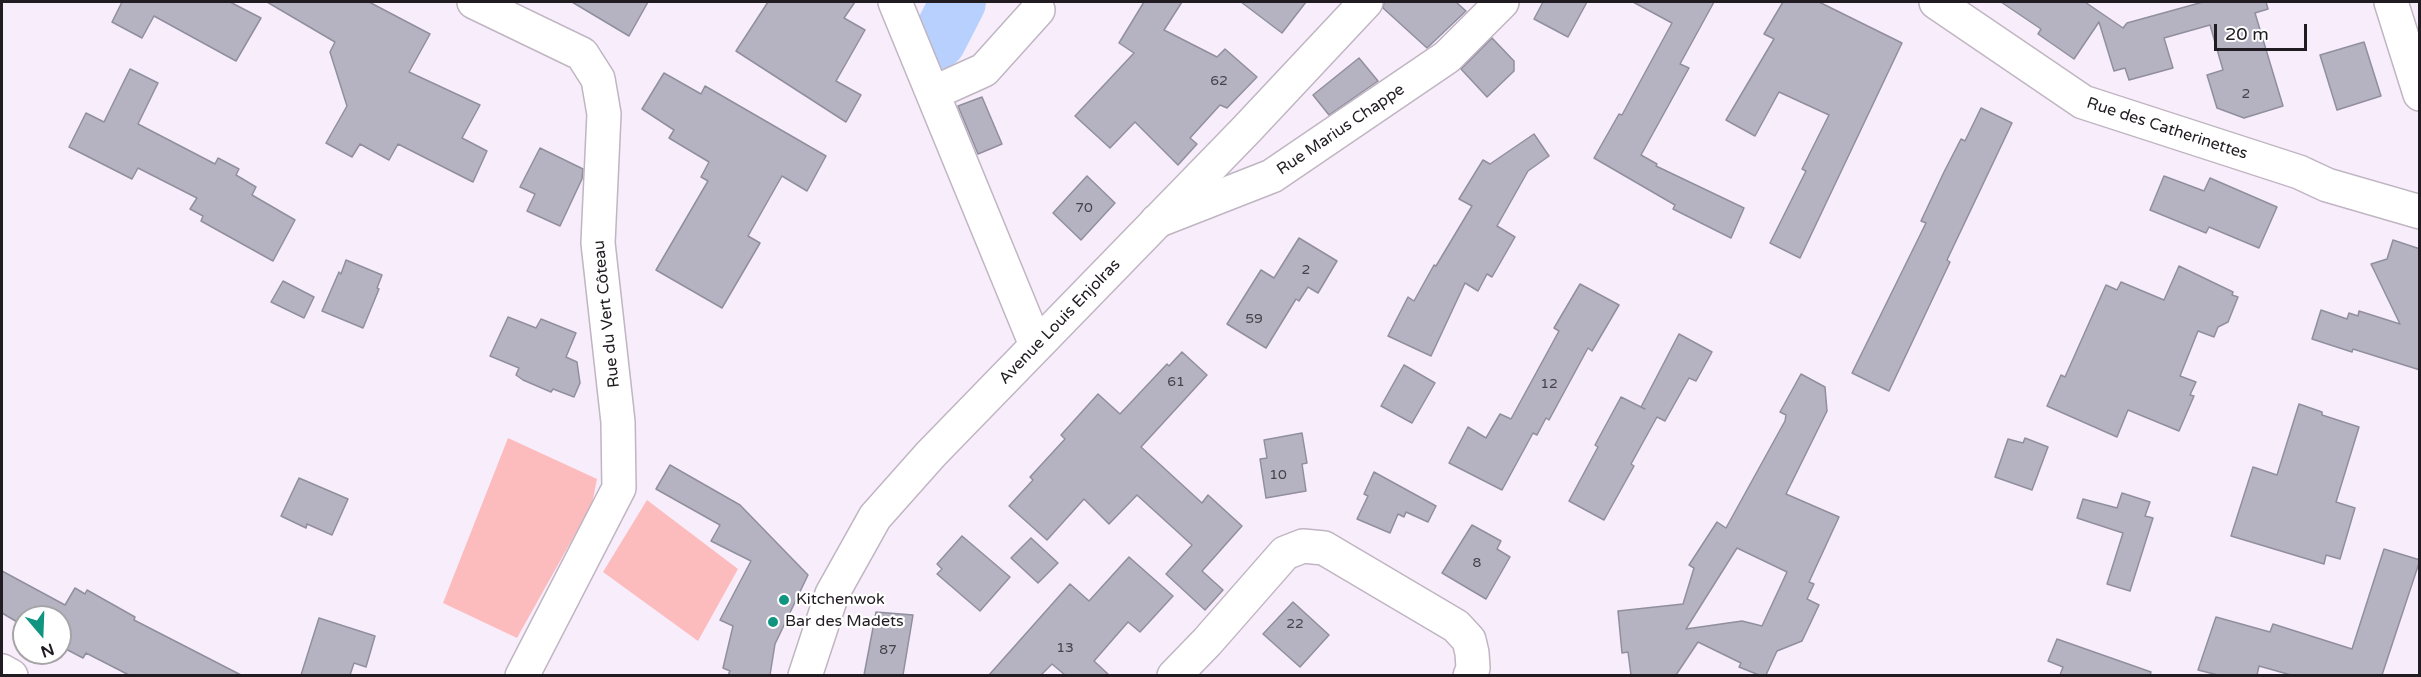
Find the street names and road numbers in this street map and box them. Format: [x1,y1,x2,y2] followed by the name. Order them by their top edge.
[1274,80,1408,180] street label: Rue Marius Chappe
[2084,94,2250,164] street label: Rue des Catherinettes
[590,239,624,389] street label: Rue du Vert Côteau
[995,255,1125,389] street label: Avenue Louis Enjolras

